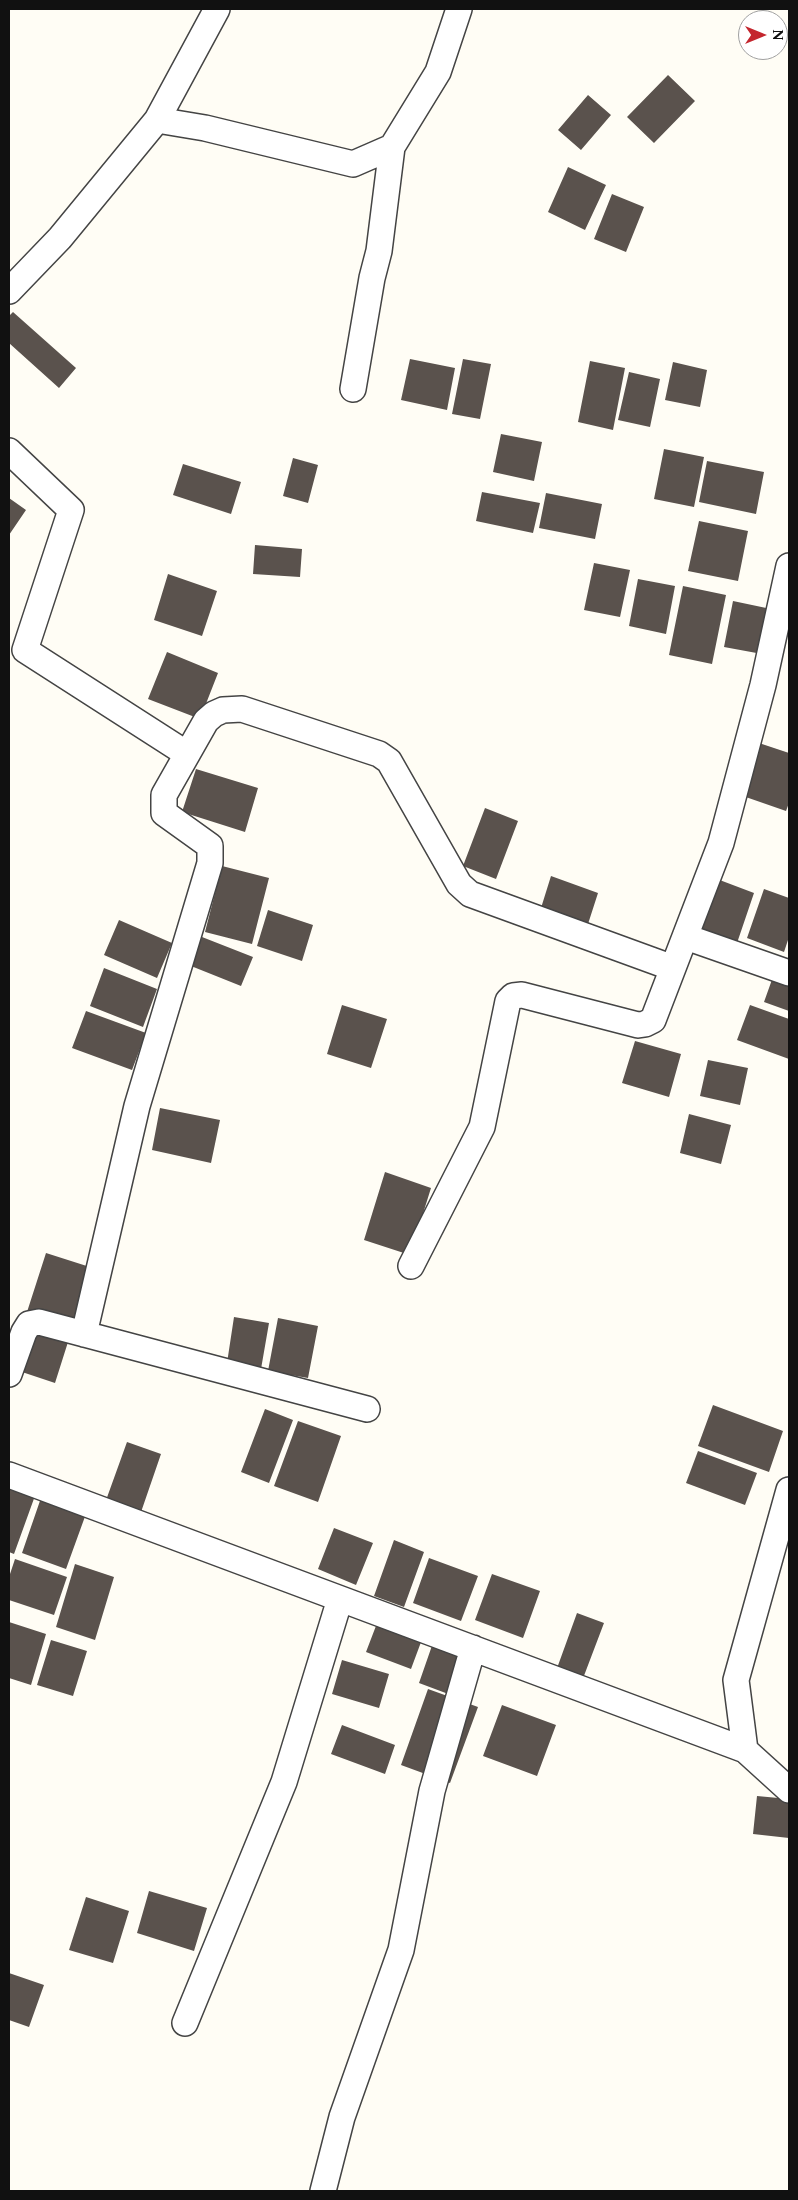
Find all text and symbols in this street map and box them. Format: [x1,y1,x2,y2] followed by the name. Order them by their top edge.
[738,10,788,60] north arrow
[767,29,788,41] text: N

